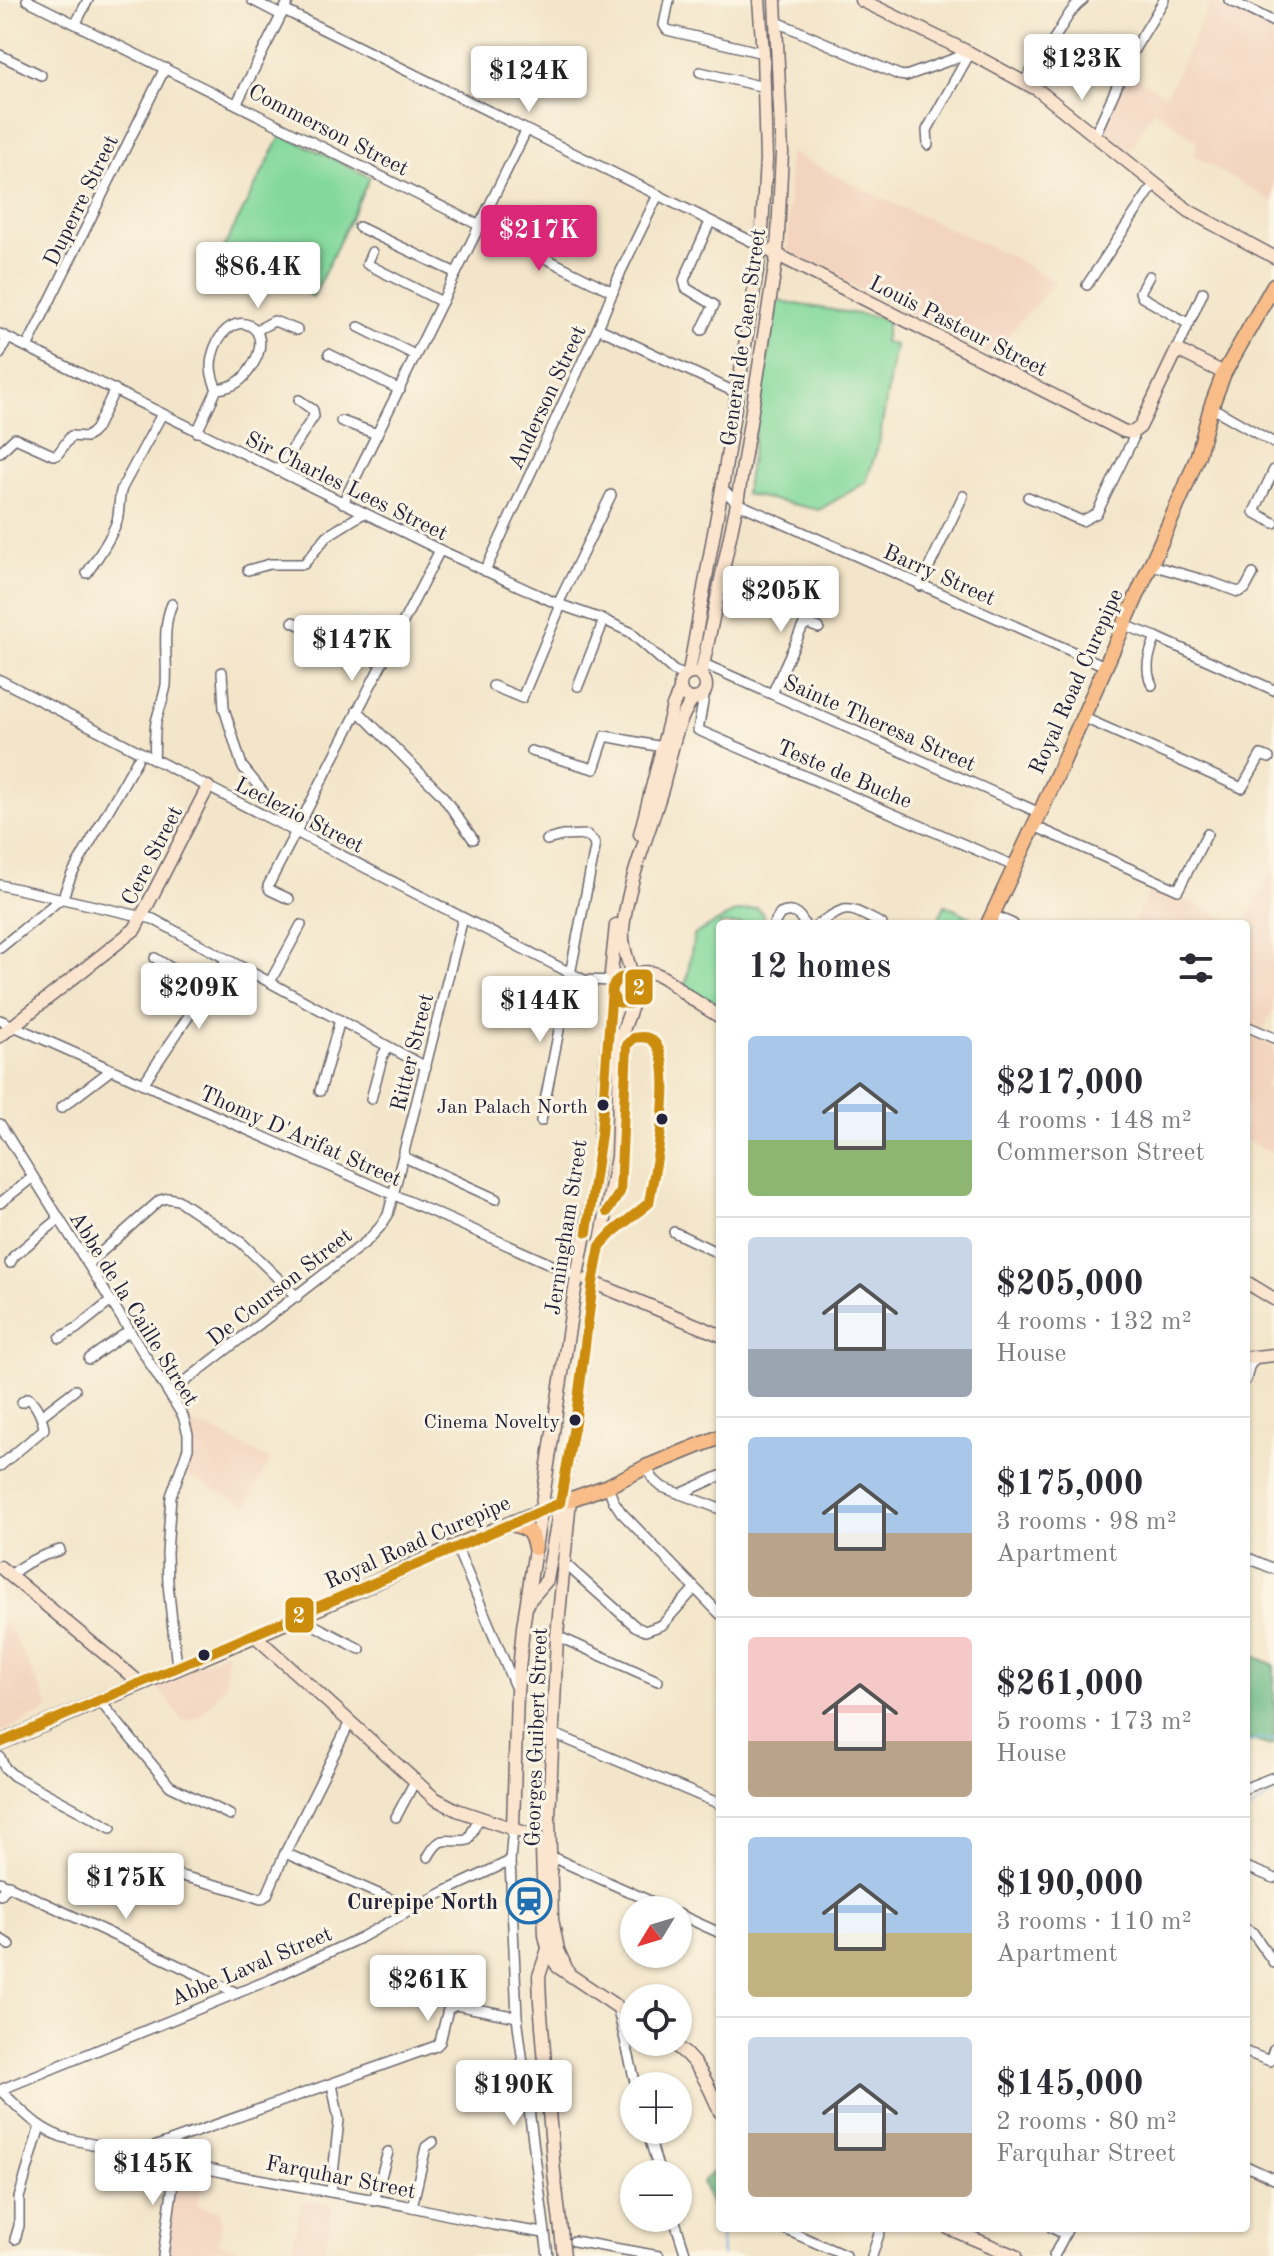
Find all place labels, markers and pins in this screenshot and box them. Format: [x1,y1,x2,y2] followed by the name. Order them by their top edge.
[1026,34,1138,102] pin: $123K
[473,46,585,114] pin: $124K
[483,205,595,273] pin: $217K
[193,242,323,310] pin: $86.4K
[725,566,837,634] pin: $205K
[296,615,408,683] pin: $147K
[143,963,255,1031] pin: $209K
[484,976,596,1044] pin: $144K
[595,1097,611,1113] marker: Jan Palach North
[436,1098,588,1118] place label: Jan Palach North
[654,1111,670,1127] unlabelled marker
[567,1412,583,1428] marker: Cinema Novelty
[424,1413,560,1433] place label: Cinema Novelty
[196,1647,212,1663] unlabelled marker
[70,1853,182,1921] pin: $175K
[505,1877,553,1925] station icon: Curepipe North
[347,1892,498,1914] place label: Curepipe North
[372,1955,484,2023] pin: $261K
[458,2060,570,2128] pin: $190K
[97,2139,209,2207] pin: $145K

